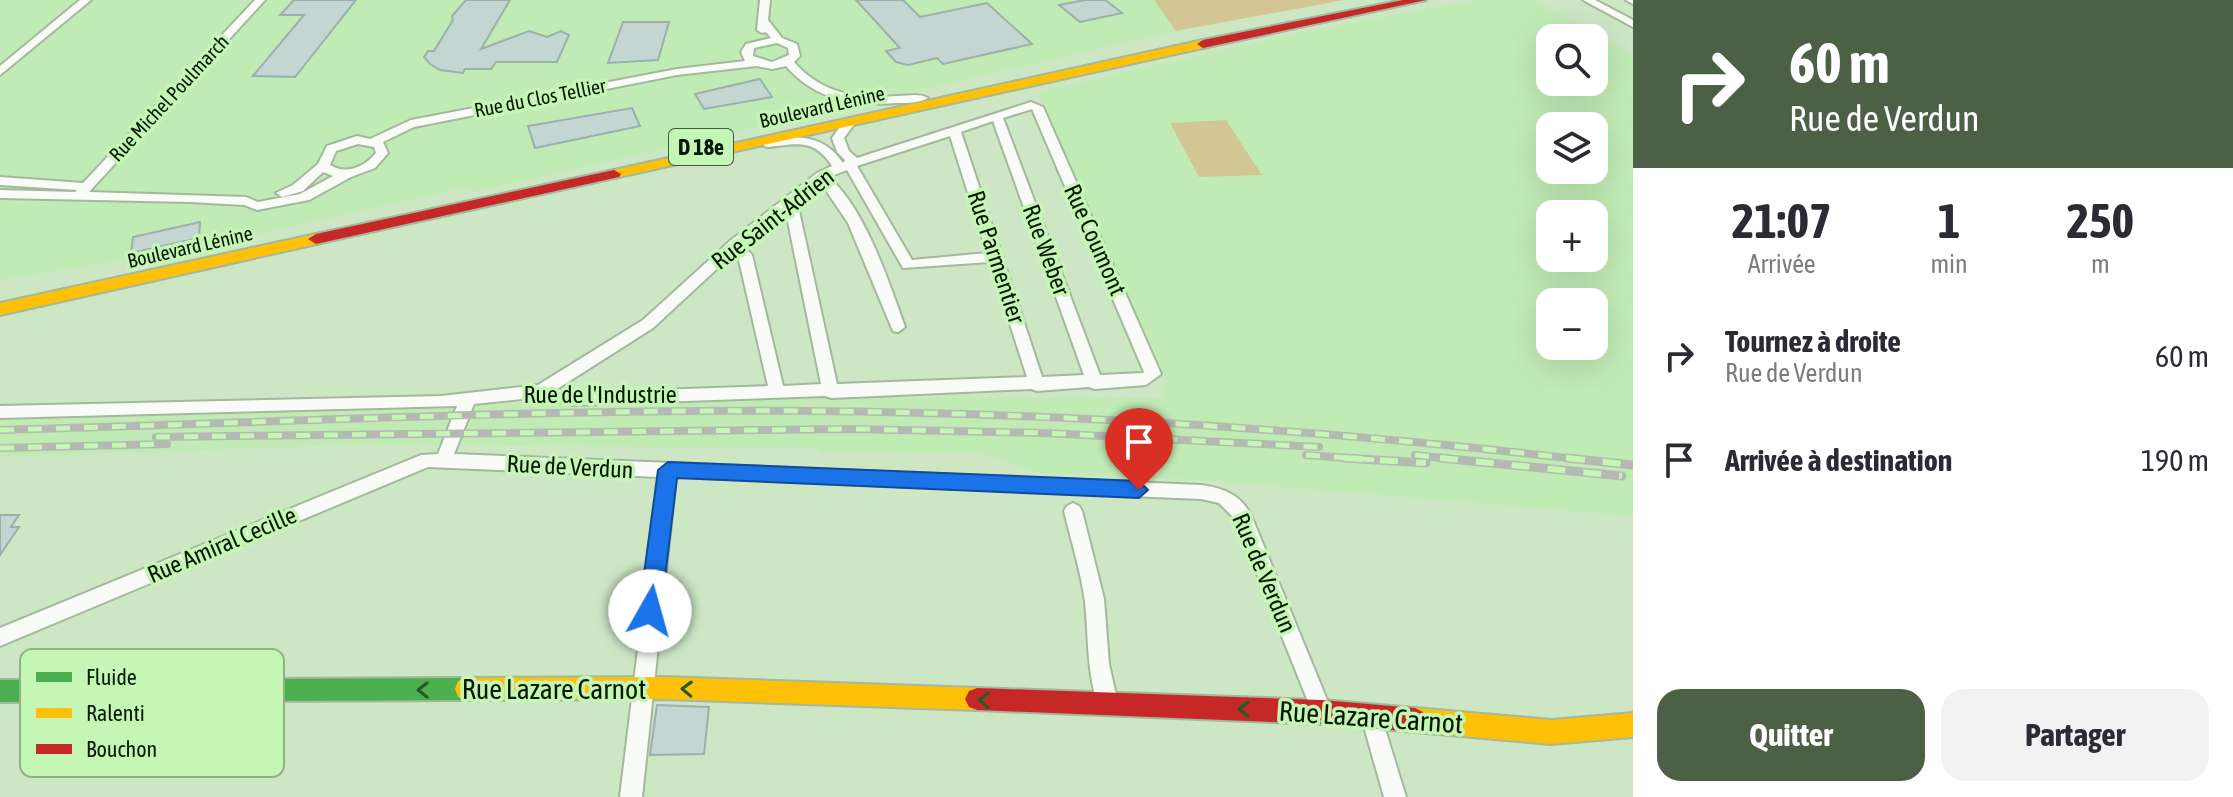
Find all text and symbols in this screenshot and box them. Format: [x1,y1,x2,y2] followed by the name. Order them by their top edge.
[1536,24,1608,360] map controls
[1536,24,1608,96] button: search
[104,30,233,166] street label: Rue Michel Poulmarch
[1789,31,1890,95] text: 60 m
[1657,32,1761,136] icon: right
[472,73,609,122] street label: Rue du Clos Tellier
[757,81,887,132] street label: Boulevard Lénine
[1789,97,1979,139] text: Rue de Verdun
[1536,112,1608,184] button: layers
[669,129,733,165] road number: D 18e
[706,163,839,275] street label: Rue Saint-Adrien
[1059,180,1132,300] street label: Rue Coumont
[962,187,1031,327] street label: Rue Parmentier
[1732,193,1832,248] text: 21:07
[1938,193,1960,248] text: 1
[2067,193,2134,248] text: 250
[1536,200,1608,272] button: +
[1018,201,1076,300] street label: Rue Weber
[125,221,255,272] street label: Boulevard Lénine
[1748,249,1816,279] text: Arrivée
[1930,249,1968,279] text: min
[2091,249,2110,279] text: m
[1536,288,1608,360] button: −
[1725,324,1901,358] text: Tournez à droite
[1657,334,1701,378] icon: right
[2155,339,2209,373] text: 60 m
[1725,358,1863,388] text: Rue de Verdun
[523,381,677,408] street label: Rue de l'Industrie
[1105,408,1173,490] pin
[1117,420,1161,464] icon: arrive
[1657,438,1701,482] icon: arrive
[1725,443,1952,477] text: Arrivée à destination
[2141,443,2209,477] text: 190 m
[506,450,634,483] street label: Rue de Verdun
[143,501,300,588] street label: Rue Amiral Cecille
[1227,509,1302,637] street label: Rue de Verdun
[608,569,692,653] position arrow
[20,649,284,777] legend
[86,664,137,690] text: Fluide
[462,673,646,705] street label: Rue Lazare Carnot
[680,680,693,697] one-way arrow
[416,681,429,699] one-way arrow
[1657,689,1925,781] button: Quitter
[1941,689,2209,781] button: Partager
[977,691,990,708] one-way arrow
[1278,695,1464,739] street label: Rue Lazare Carnot
[86,700,145,726] text: Ralenti
[1237,700,1250,717] one-way arrow
[86,736,157,762] text: Bouchon

